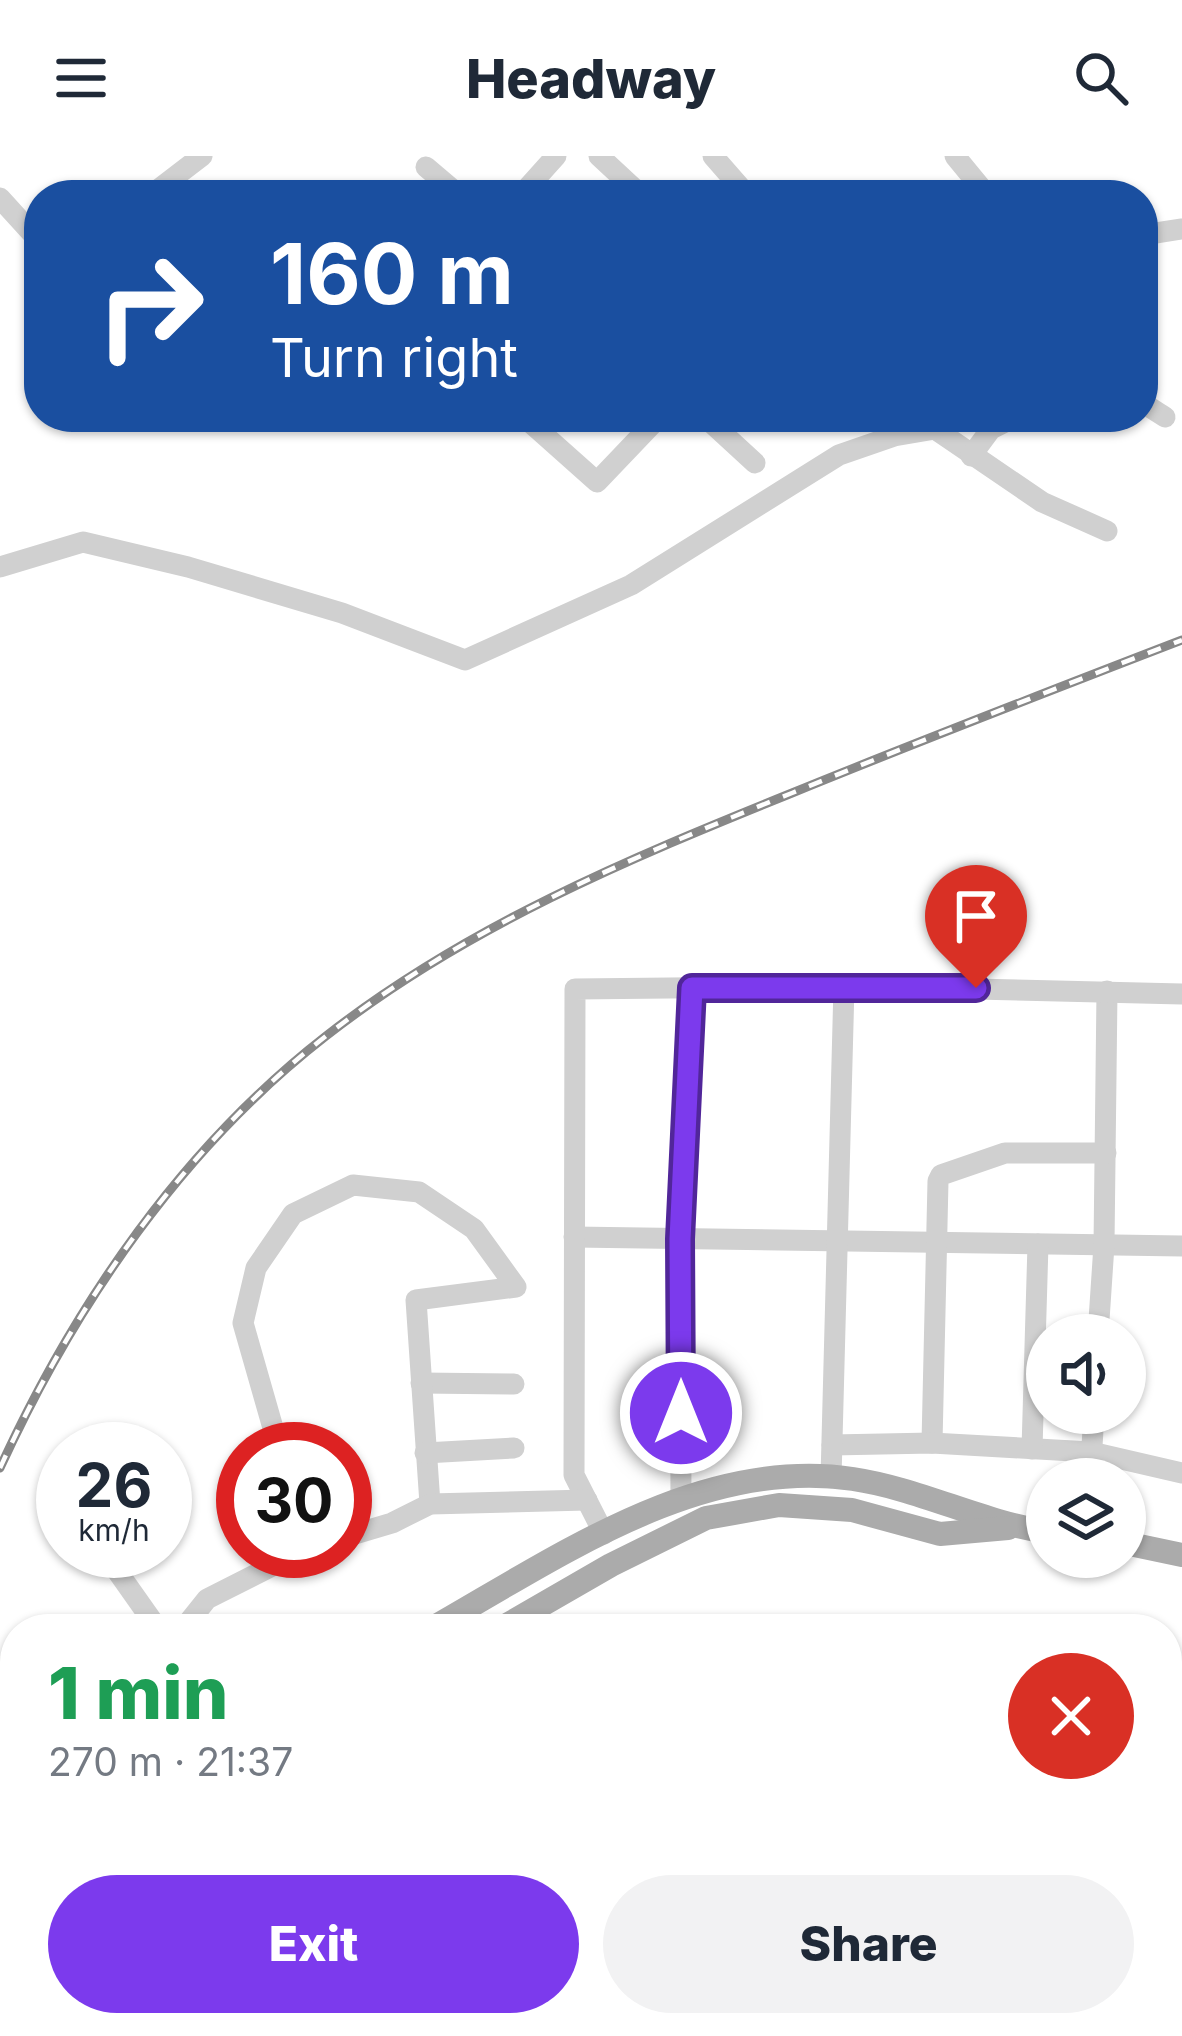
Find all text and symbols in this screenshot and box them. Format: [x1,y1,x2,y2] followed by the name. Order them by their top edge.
[48,45,114,111] icon: menu
[1068,45,1134,111] icon: search
[466,46,716,111] text: Headway
[270,223,514,324] text: 160 m
[72,228,228,384] icon: right
[270,325,518,390] text: Turn right
[925,865,1027,988] pin
[943,883,1009,949] icon: arrive
[1026,1314,1146,1578] map controls
[1026,1314,1146,1434] button: sound
[618,1350,744,1476] position arrow
[216,1422,372,1578] speed limit sign: 30
[76,1449,152,1521] text: 26
[1026,1458,1146,1578] button: layers
[78,1512,150,1548] text: km/h
[48,1649,228,1736] text: 1 min
[1008,1653,1134,1779] button: close
[48,1738,293,1785] text: 270 m · 21:37
[48,1875,579,2013] button: Exit
[603,1875,1134,2013] button: Share

